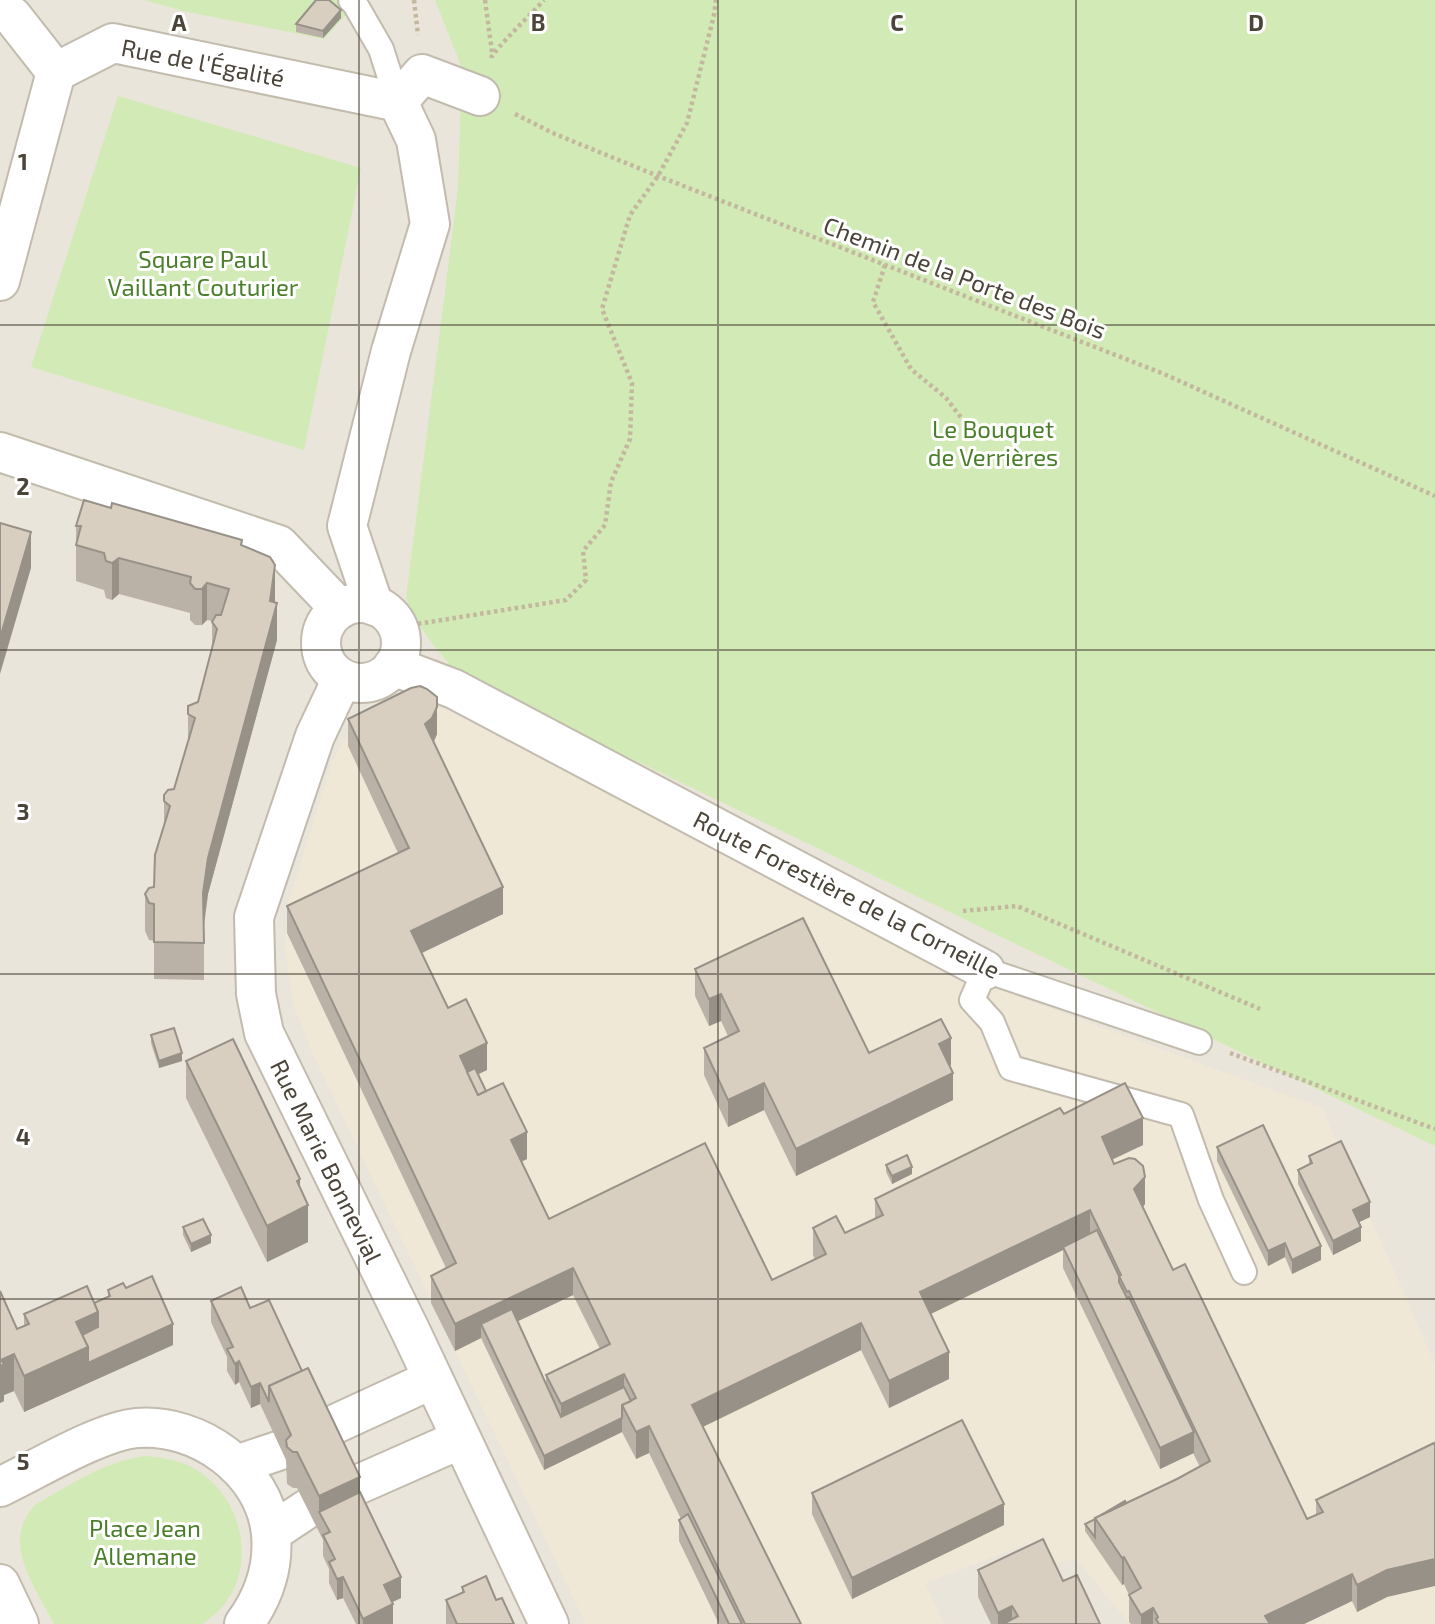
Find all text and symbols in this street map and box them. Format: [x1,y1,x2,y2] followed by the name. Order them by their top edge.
[171,8,187,36] text: A
[531,8,545,36] text: B
[890,8,904,36] text: C
[1248,8,1264,36] text: D
[119,32,287,92] street label: Rue de l'Égalité
[18,147,28,175] text: 1
[820,210,1110,344] street label: Chemin de la Porte des Bois
[108,244,299,301] park label: Square Paul Vaillant Couturier
[928,414,1058,471] park label: Le Bouquet de Verrières
[16,472,30,500] text: 2
[16,797,30,825] text: 3
[689,804,1005,984] street label: Route Forestière de la Corneille
[265,1054,389,1268] street label: Rue Marie Bonnevial
[16,1122,30,1150] text: 4
[17,1447,29,1475] text: 5
[89,1513,201,1570] park label: Place Jean Allemane

